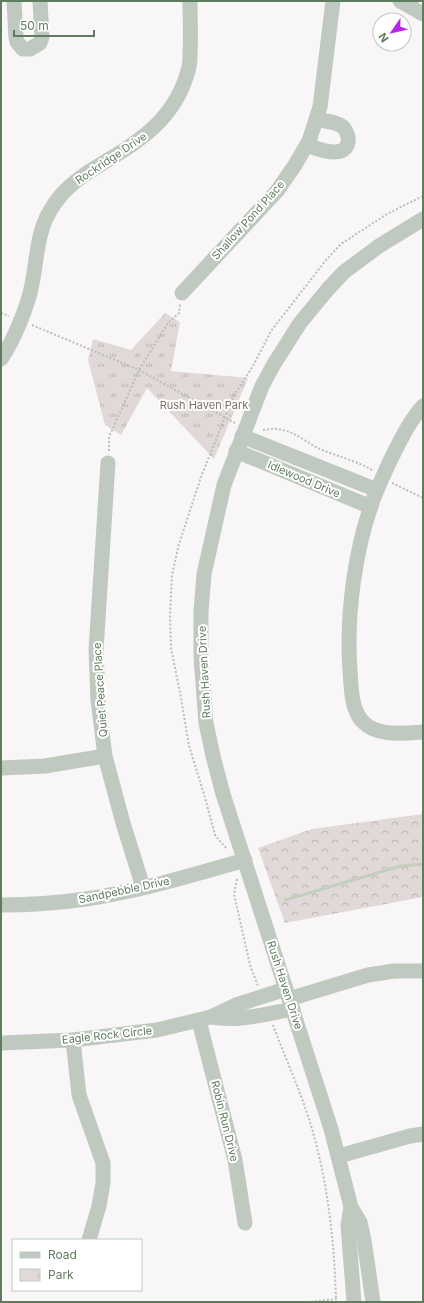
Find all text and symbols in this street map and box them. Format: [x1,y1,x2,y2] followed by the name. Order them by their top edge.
[14,12,94,38] scale bar
[372,12,412,52] north arrow
[20,18,49,33] text: 50 m
[376,30,392,45] text: N
[73,129,149,187] street label: Rockridge Drive
[209,177,287,263] street label: Shallow Pond Place
[160,398,248,412] park label: Rush Haven Park
[266,457,342,501] street label: Idlewood Drive
[195,625,213,719] street label: Rush Haven Drive
[90,642,110,738] street label: Quiet Peace Place
[77,874,171,906] street label: Sandpebble Drive
[264,939,306,1031] street label: Rush Haven Drive
[61,1023,153,1047] street label: Eagle Rock Circle
[208,1079,242,1163] street label: Robin Run Drive
[12,1239,142,1291] legend
[48,1247,77,1262] text: Road
[48,1267,74,1282] text: Park

